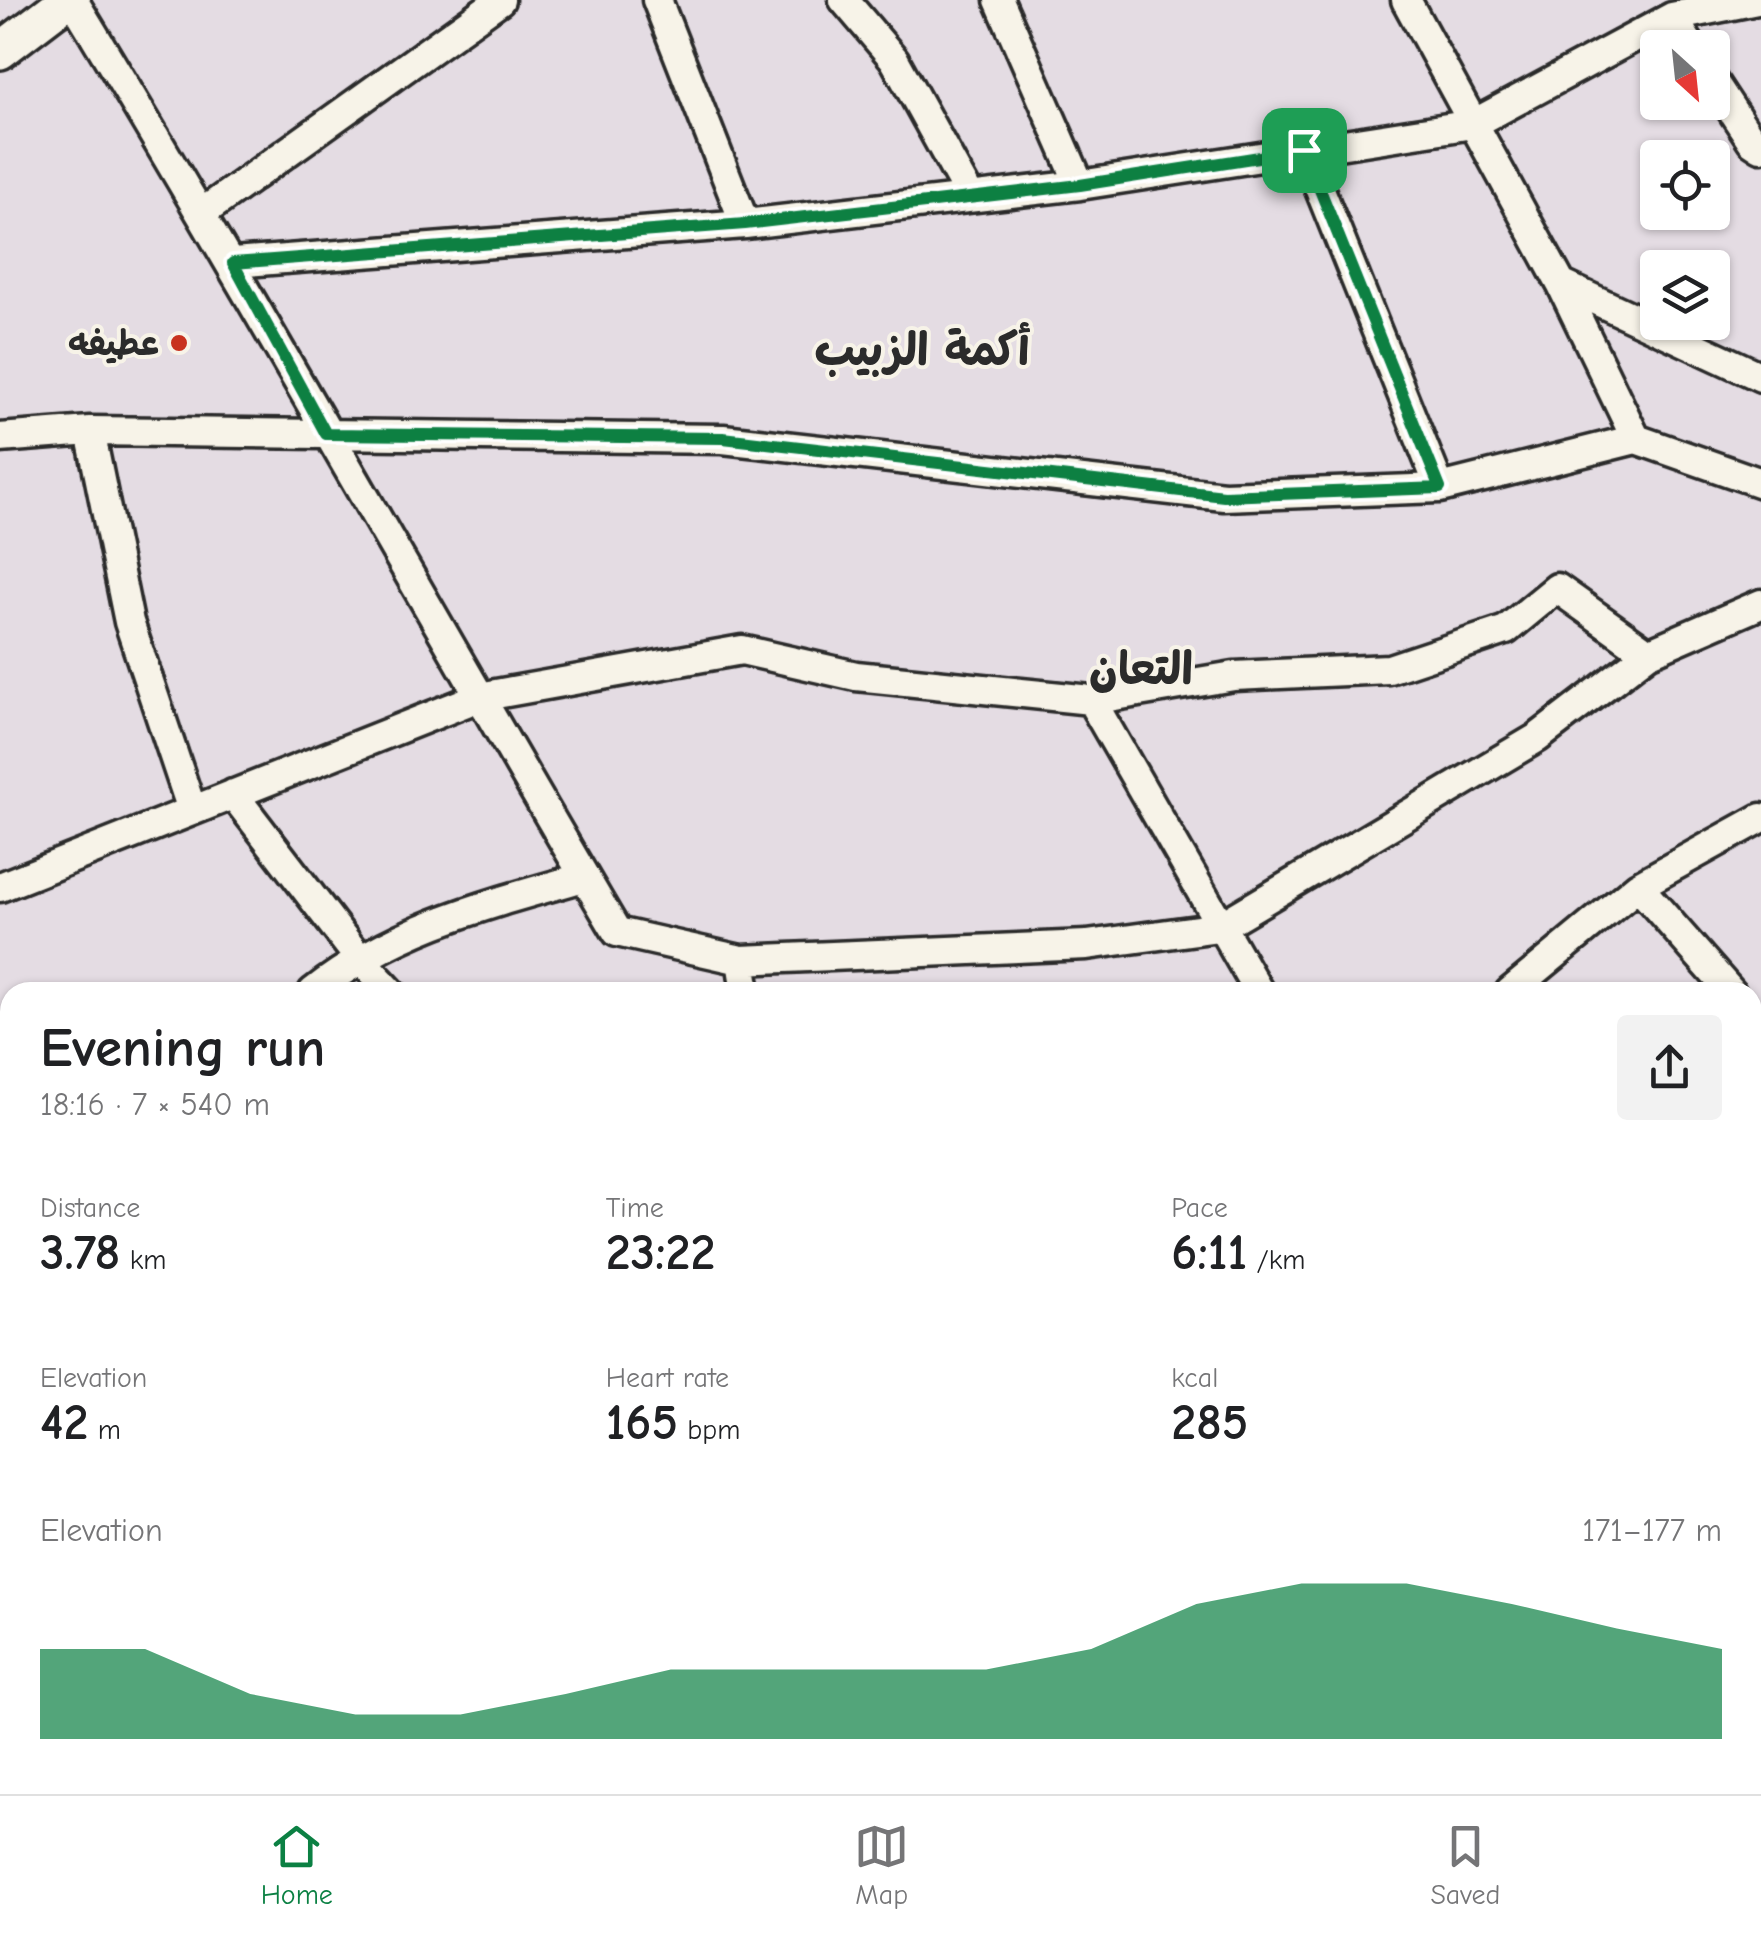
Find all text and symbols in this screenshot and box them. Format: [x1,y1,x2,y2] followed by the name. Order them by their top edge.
[1640,30,1730,120] north arrow
[1640,30,1730,340] map controls
[1262,108,1347,193] pin
[1277,123,1332,178] icon: arrive
[1640,140,1730,230] button: locate
[1640,250,1730,340] button: layers
[815,322,1031,377] district label: أكمة الزبيب
[68,323,159,364] place label: عطيفه
[168,332,190,354] marker: عطيفه
[1089,643,1193,695] district label: التعان
[1617,1015,1722,1120] button: share
[40,1016,325,1080] text: Evening run
[40,1086,270,1123] text: 18:16 · 7 × 540 m
[40,1192,140,1224] text: Distance
[606,1192,664,1224] text: Time
[1171,1192,1228,1224] text: Pace
[40,1224,120,1282] text: 3.78
[606,1224,715,1282] text: 23:22
[1171,1224,1247,1282] text: 6:11
[120,1244,166,1276] text: km
[1247,1244,1305,1276] text: /km
[40,1362,147,1394] text: Elevation
[606,1362,729,1394] text: Heart rate
[1171,1362,1218,1394] text: kcal
[40,1394,88,1452] text: 42
[606,1394,678,1452] text: 165
[1171,1394,1248,1452] text: 285
[88,1414,121,1446] text: m
[678,1414,740,1446] text: bpm
[40,1512,163,1549] text: Elevation
[1582,1512,1722,1549] text: 171–177 m
[261,1819,333,1911] tab: Home
[854,1819,909,1911] tab: Map
[1430,1819,1500,1911] tab: Saved

